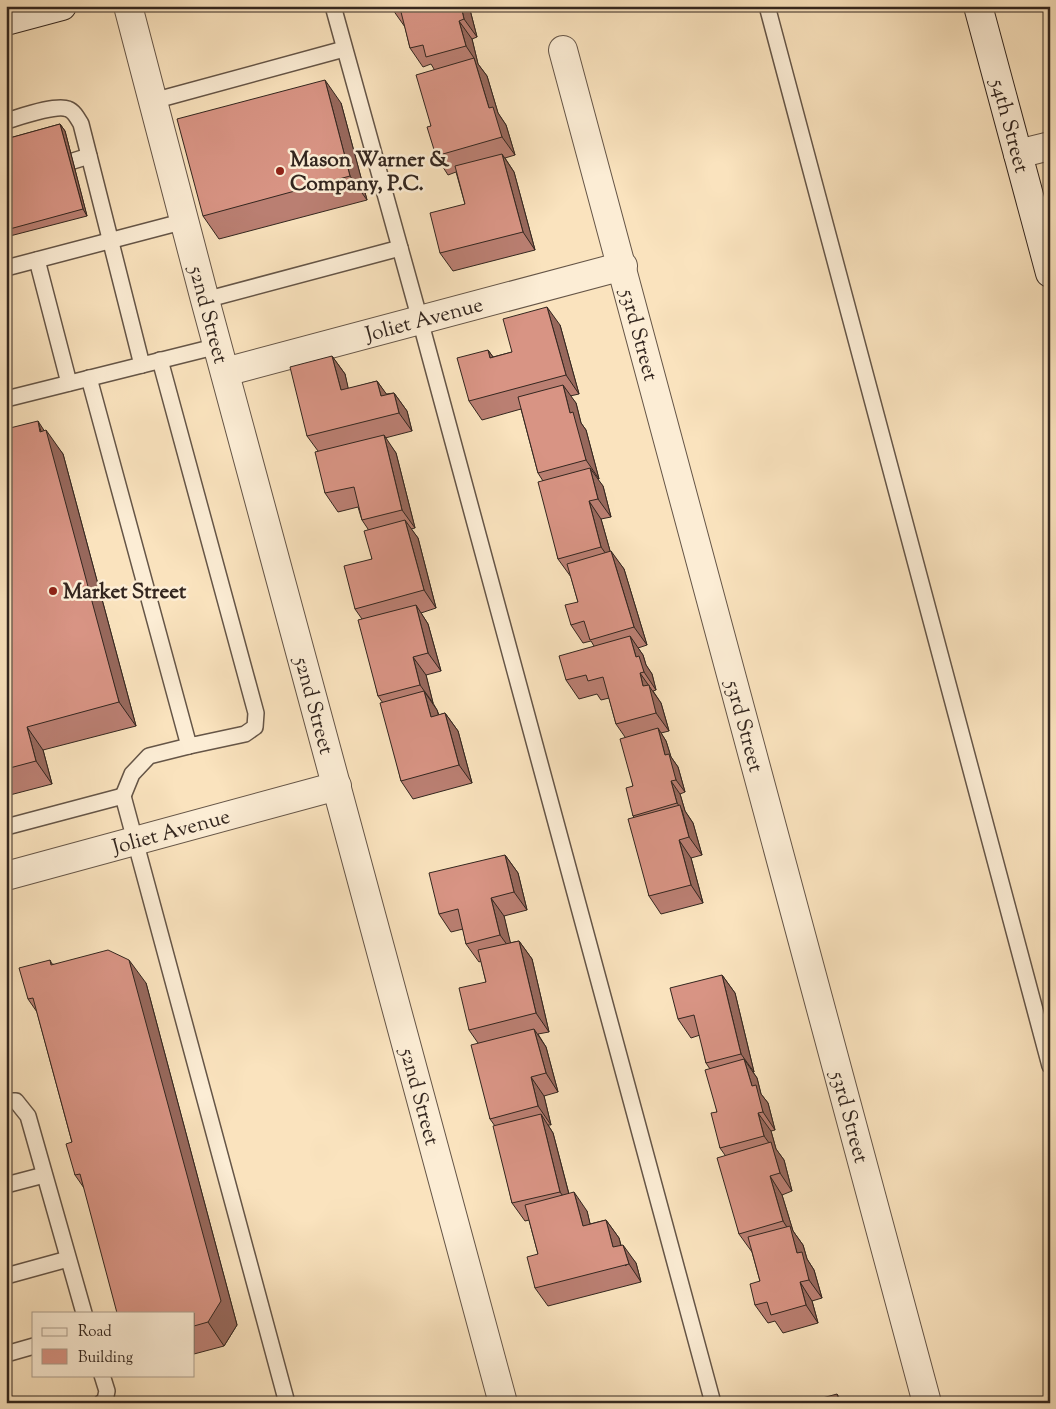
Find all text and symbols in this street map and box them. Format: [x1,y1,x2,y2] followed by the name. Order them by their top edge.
[981,75,1035,176] street label: 54th Street
[290,146,450,200] place label: Mason Warner & Company, P.C.
[274,165,286,177] marker: Mason Warner & Company, P.C.
[179,262,235,367] street label: 52nd Street
[611,285,664,385] street label: 53rd Street
[361,291,487,351] street label: Joliet Avenue
[63,578,187,608] place label: Market Street
[47,585,59,597] marker: Market Street
[285,653,340,758] street label: 52nd Street
[716,676,770,776] street label: 53rd Street
[108,803,234,864] street label: Joliet Avenue
[391,1044,446,1149] street label: 52nd Street
[821,1067,875,1167] street label: 53rd Street
[32,1312,195,1376] legend
[78,1322,112,1343] text: Road
[78,1348,133,1369] text: Building

